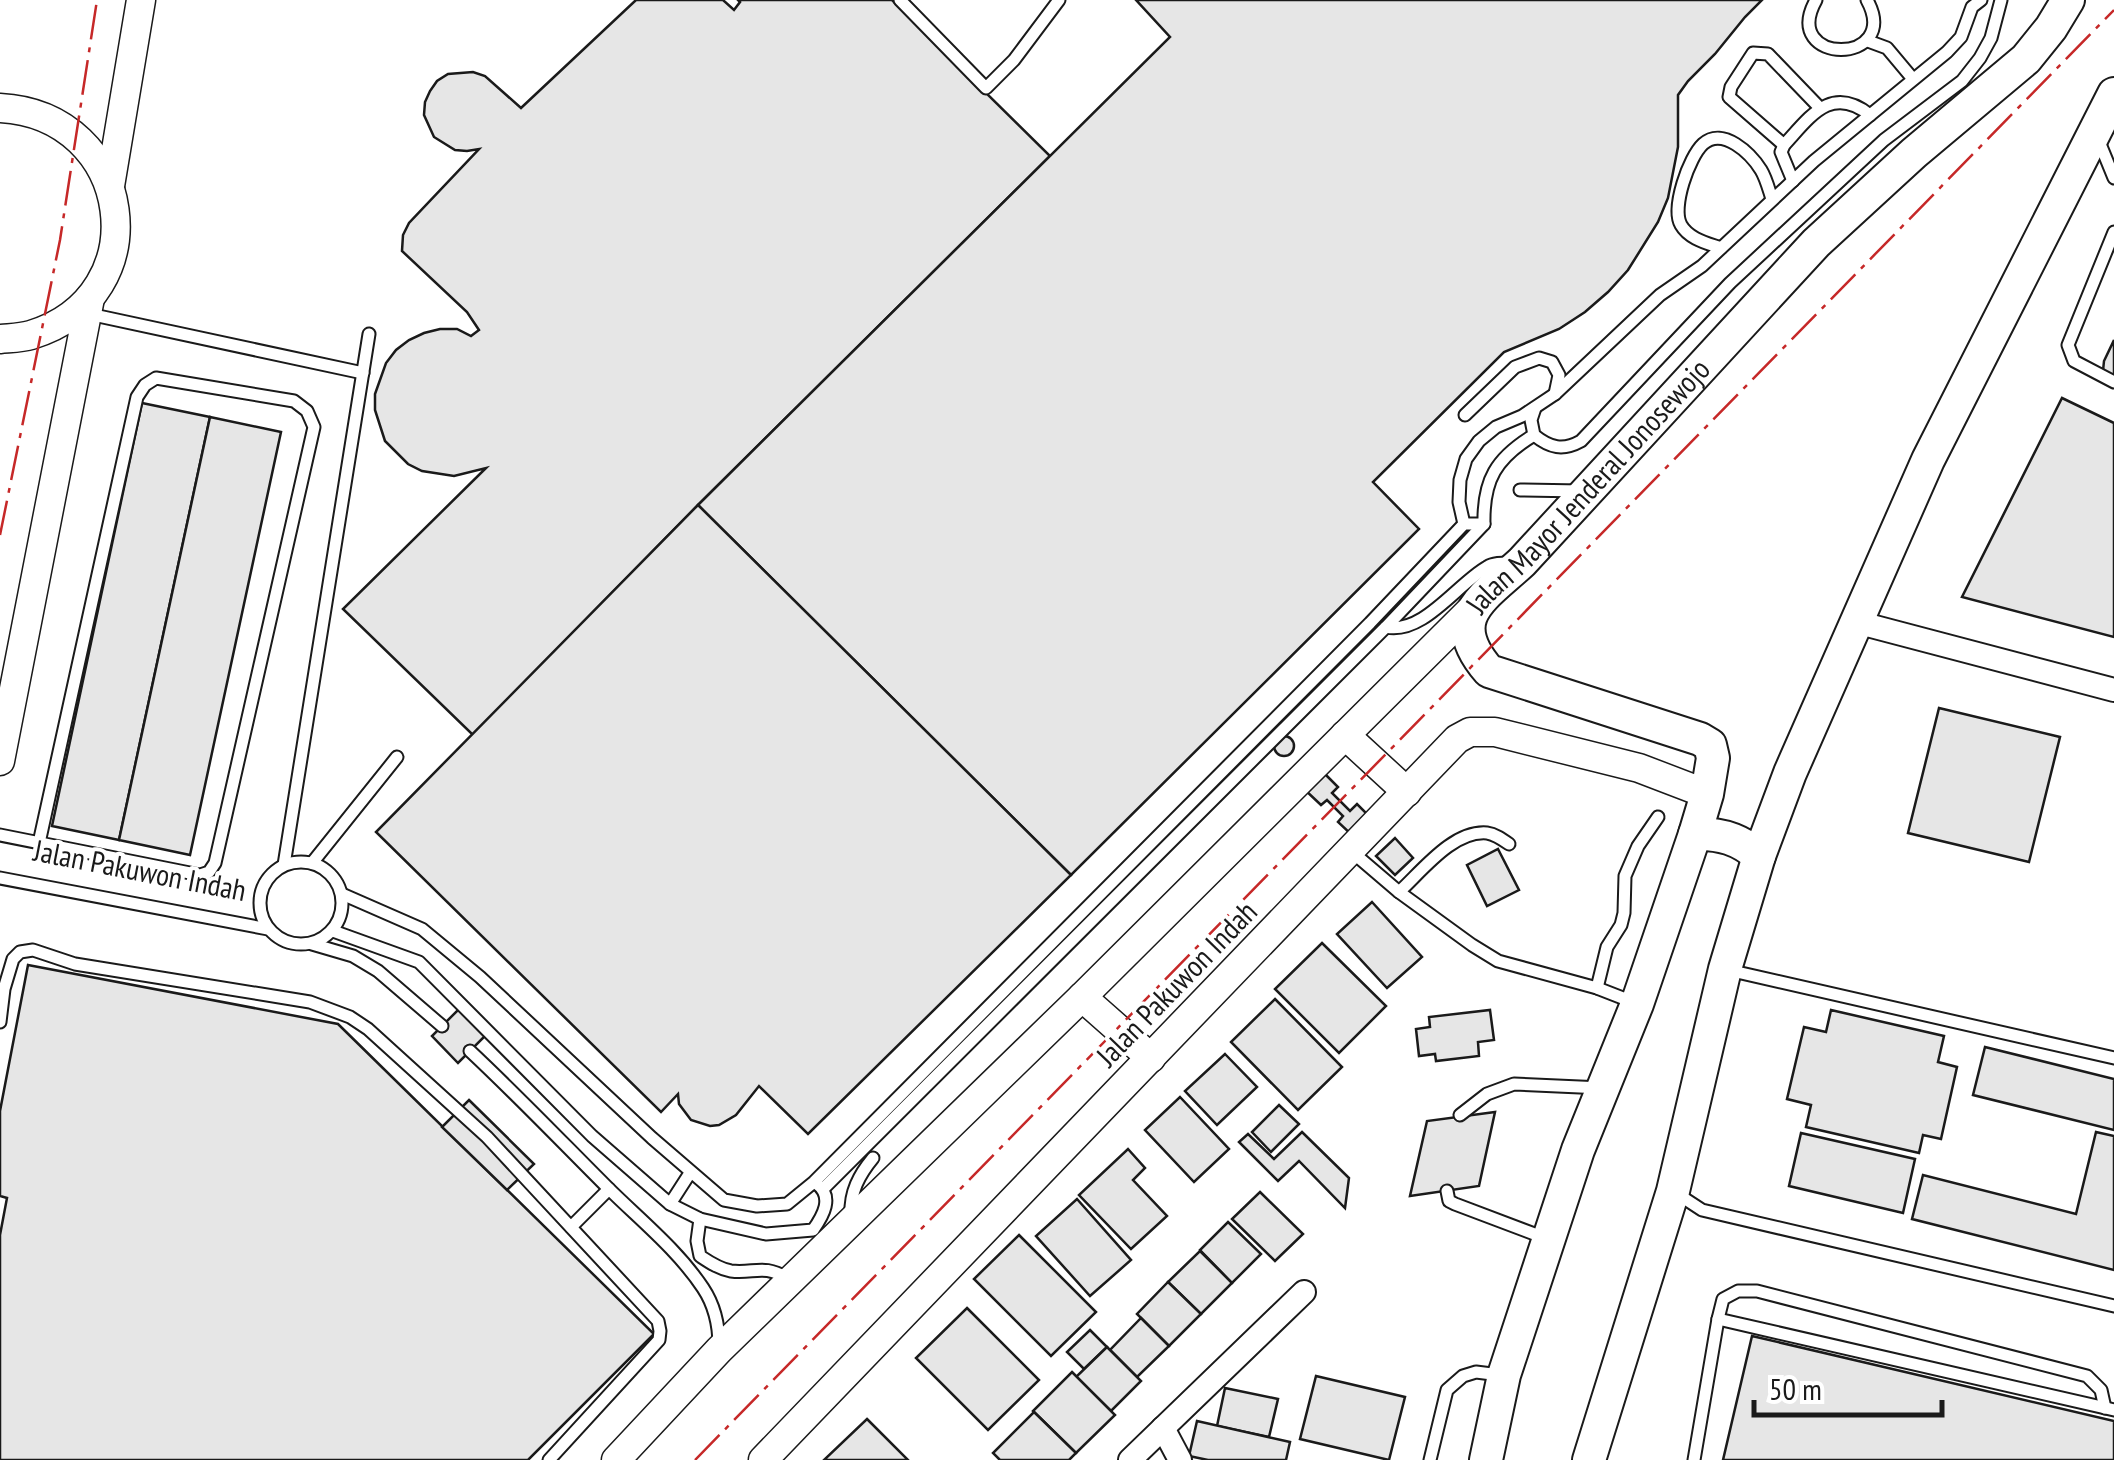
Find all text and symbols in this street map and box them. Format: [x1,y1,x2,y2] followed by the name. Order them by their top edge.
[1455,350,1718,621] street label: Jalan Mayor Jenderal Jonosewojo
[30,830,250,909] street label: Jalan Pakuwon Indah
[1086,892,1265,1075] street label: Jalan Pakuwon Indah
[1754,1355,1942,1417] scale bar
[1769,1369,1822,1408] text: 50 m

